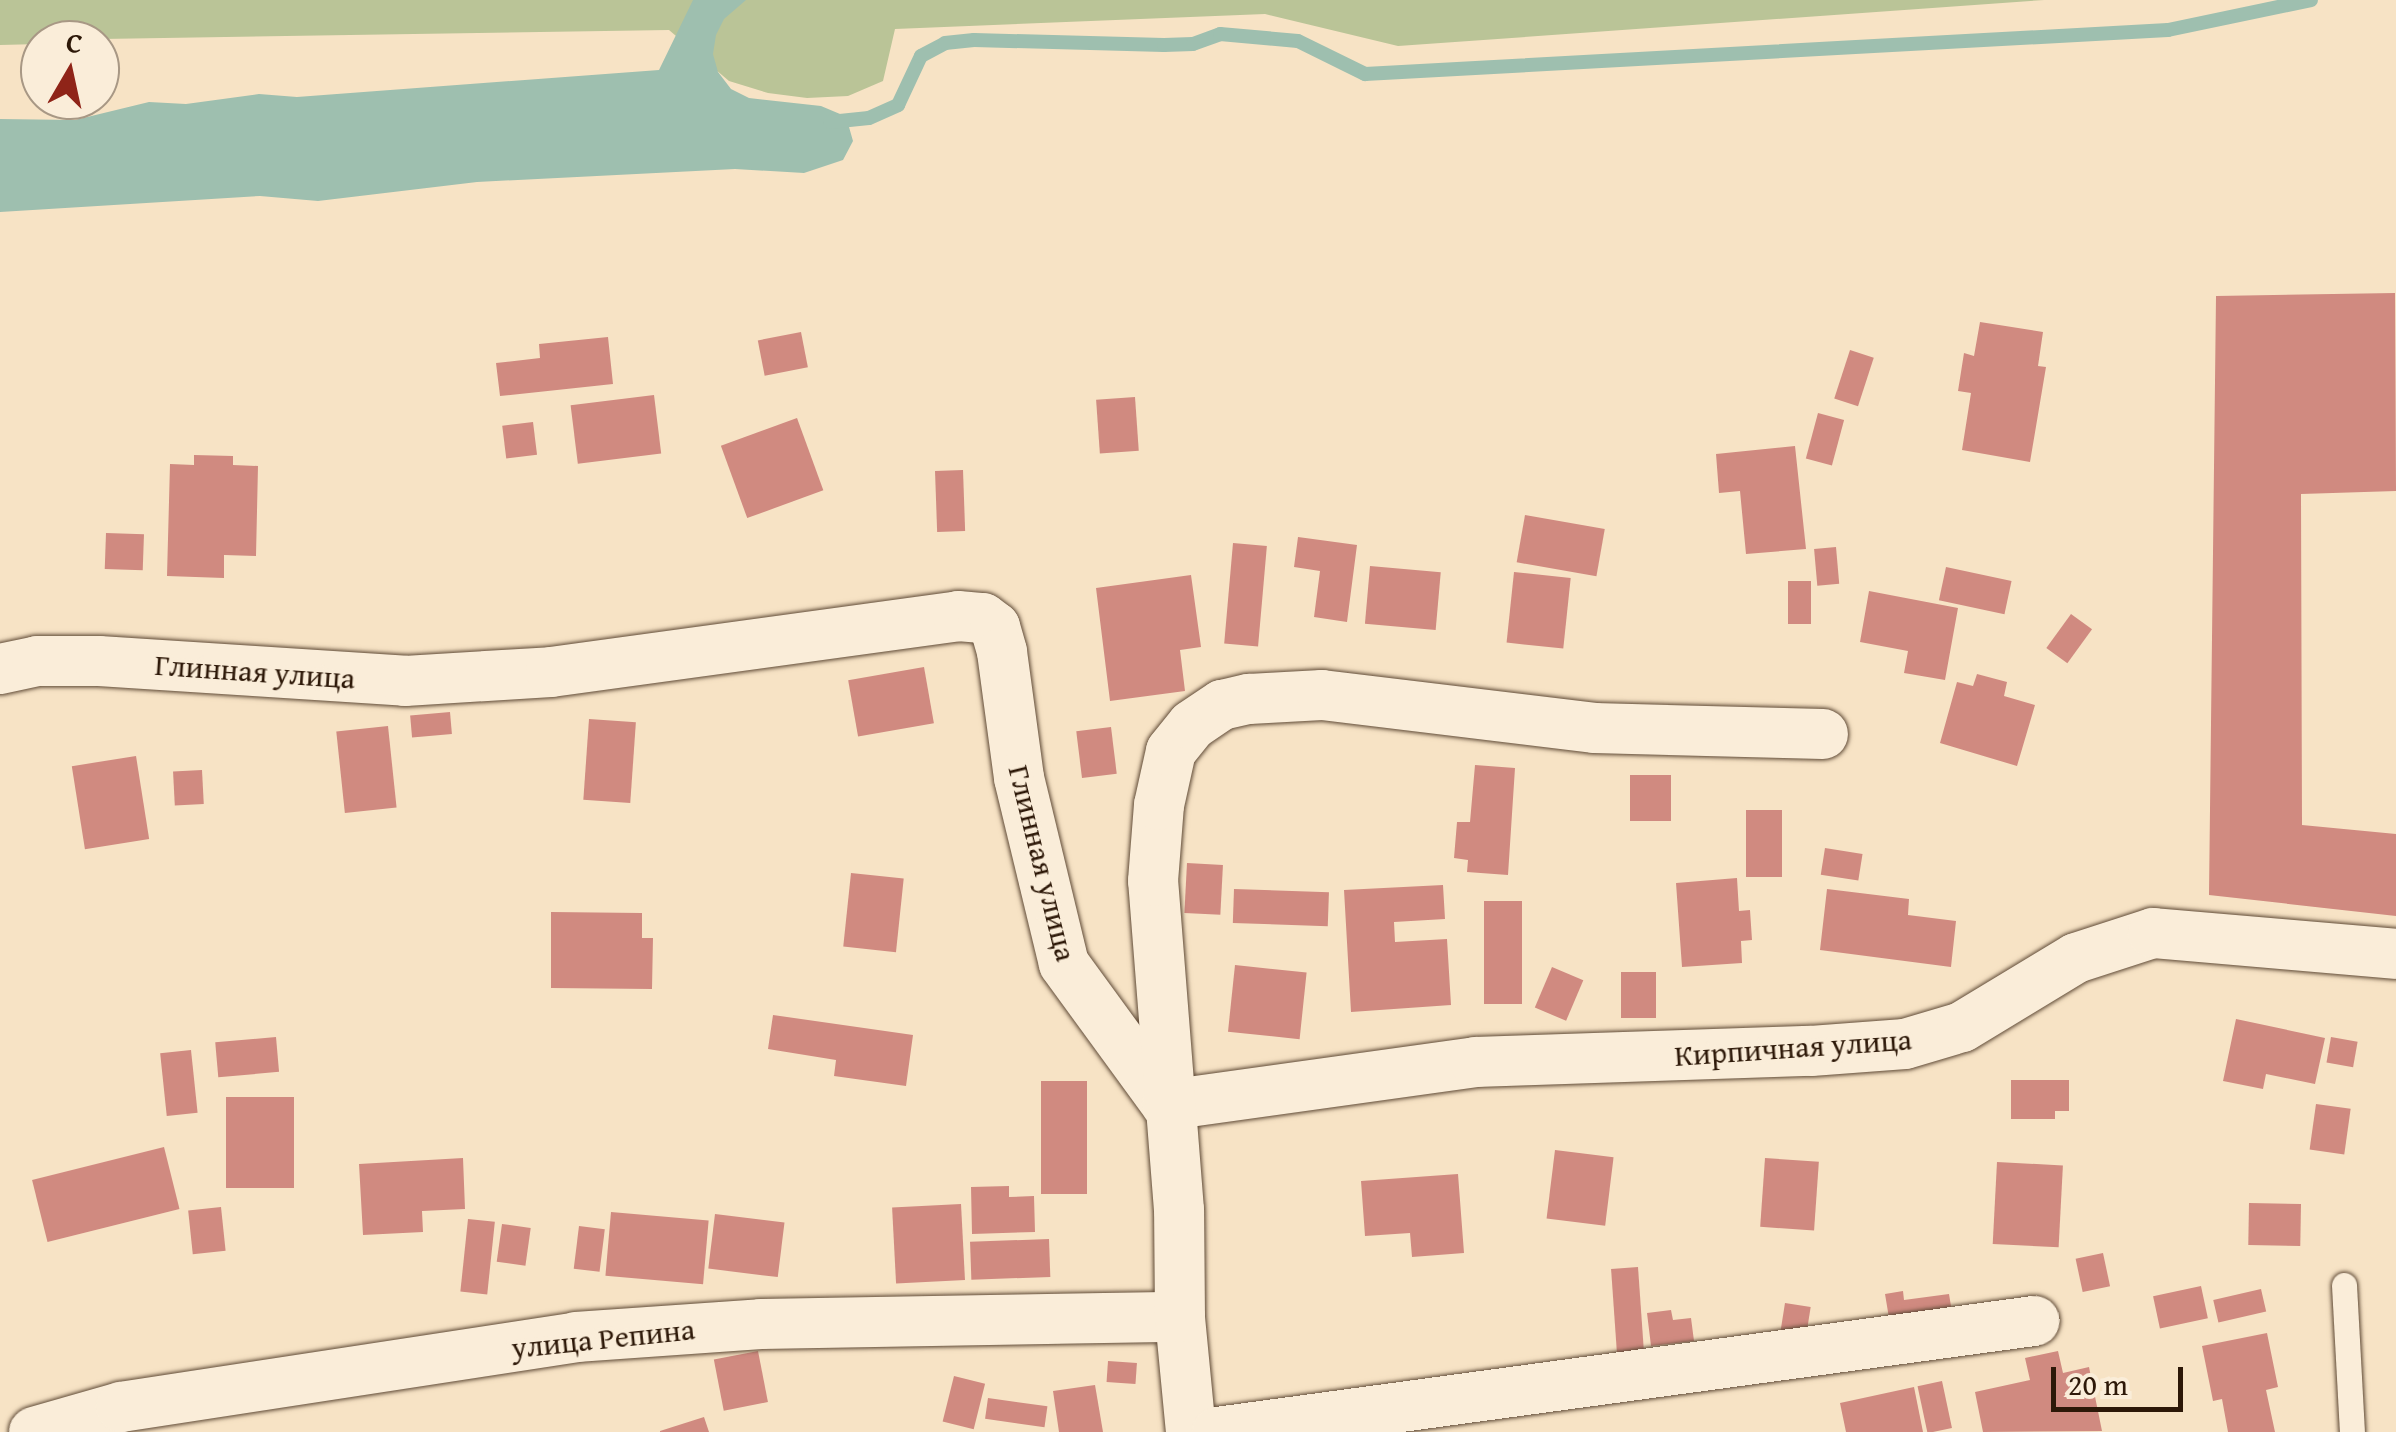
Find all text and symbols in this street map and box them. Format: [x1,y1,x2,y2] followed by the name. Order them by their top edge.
[20,20,120,120] north arrow
[63,20,85,63] text: С
[154,646,356,696] street label: Глинная улица
[1001,761,1085,965] street label: Глинная улица
[1673,1021,1913,1073] street label: Кирпичная улица
[510,1310,696,1366] street label: улица Репина
[2056,1347,2188,1409] scale bar
[2068,1362,2128,1406] text: 20 m

